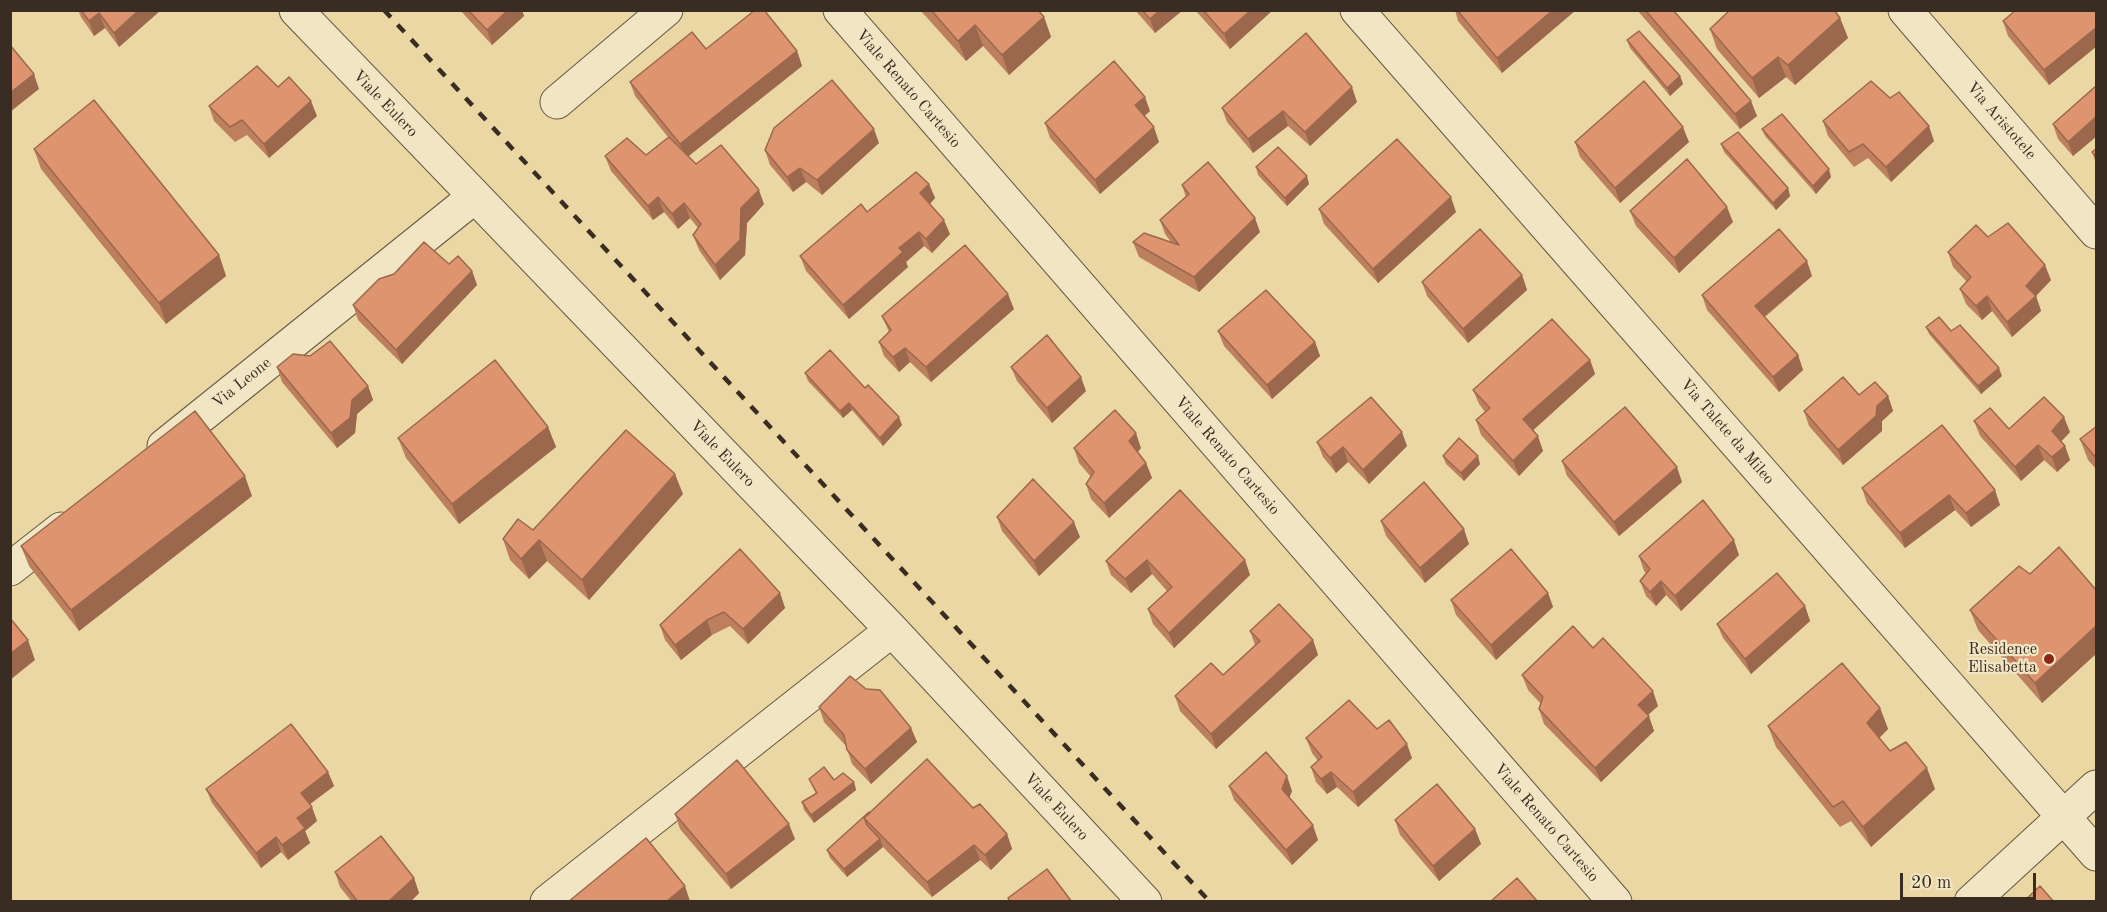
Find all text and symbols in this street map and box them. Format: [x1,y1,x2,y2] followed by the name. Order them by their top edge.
[851,26,965,152] street label: Viale Renato Cartesio
[348,66,422,142] street label: Viale Eulero
[1962,78,2040,164] street label: Via Aristotele
[209,353,275,413] street label: Via Leone
[1676,375,1778,489] street label: Via Talete da Mileo
[1170,393,1284,519] street label: Viale Renato Cartesio
[685,416,759,492] street label: Viale Eulero
[1968,640,2037,678] place label: Residence Elisabetta
[2042,652,2056,666] marker: Residence Elisabetta
[1489,760,1603,886] street label: Viale Renato Cartesio
[1020,769,1092,845] street label: Viale Eulero
[1903,861,2040,899] scale bar
[1911,874,1951,892] text: 20 m

